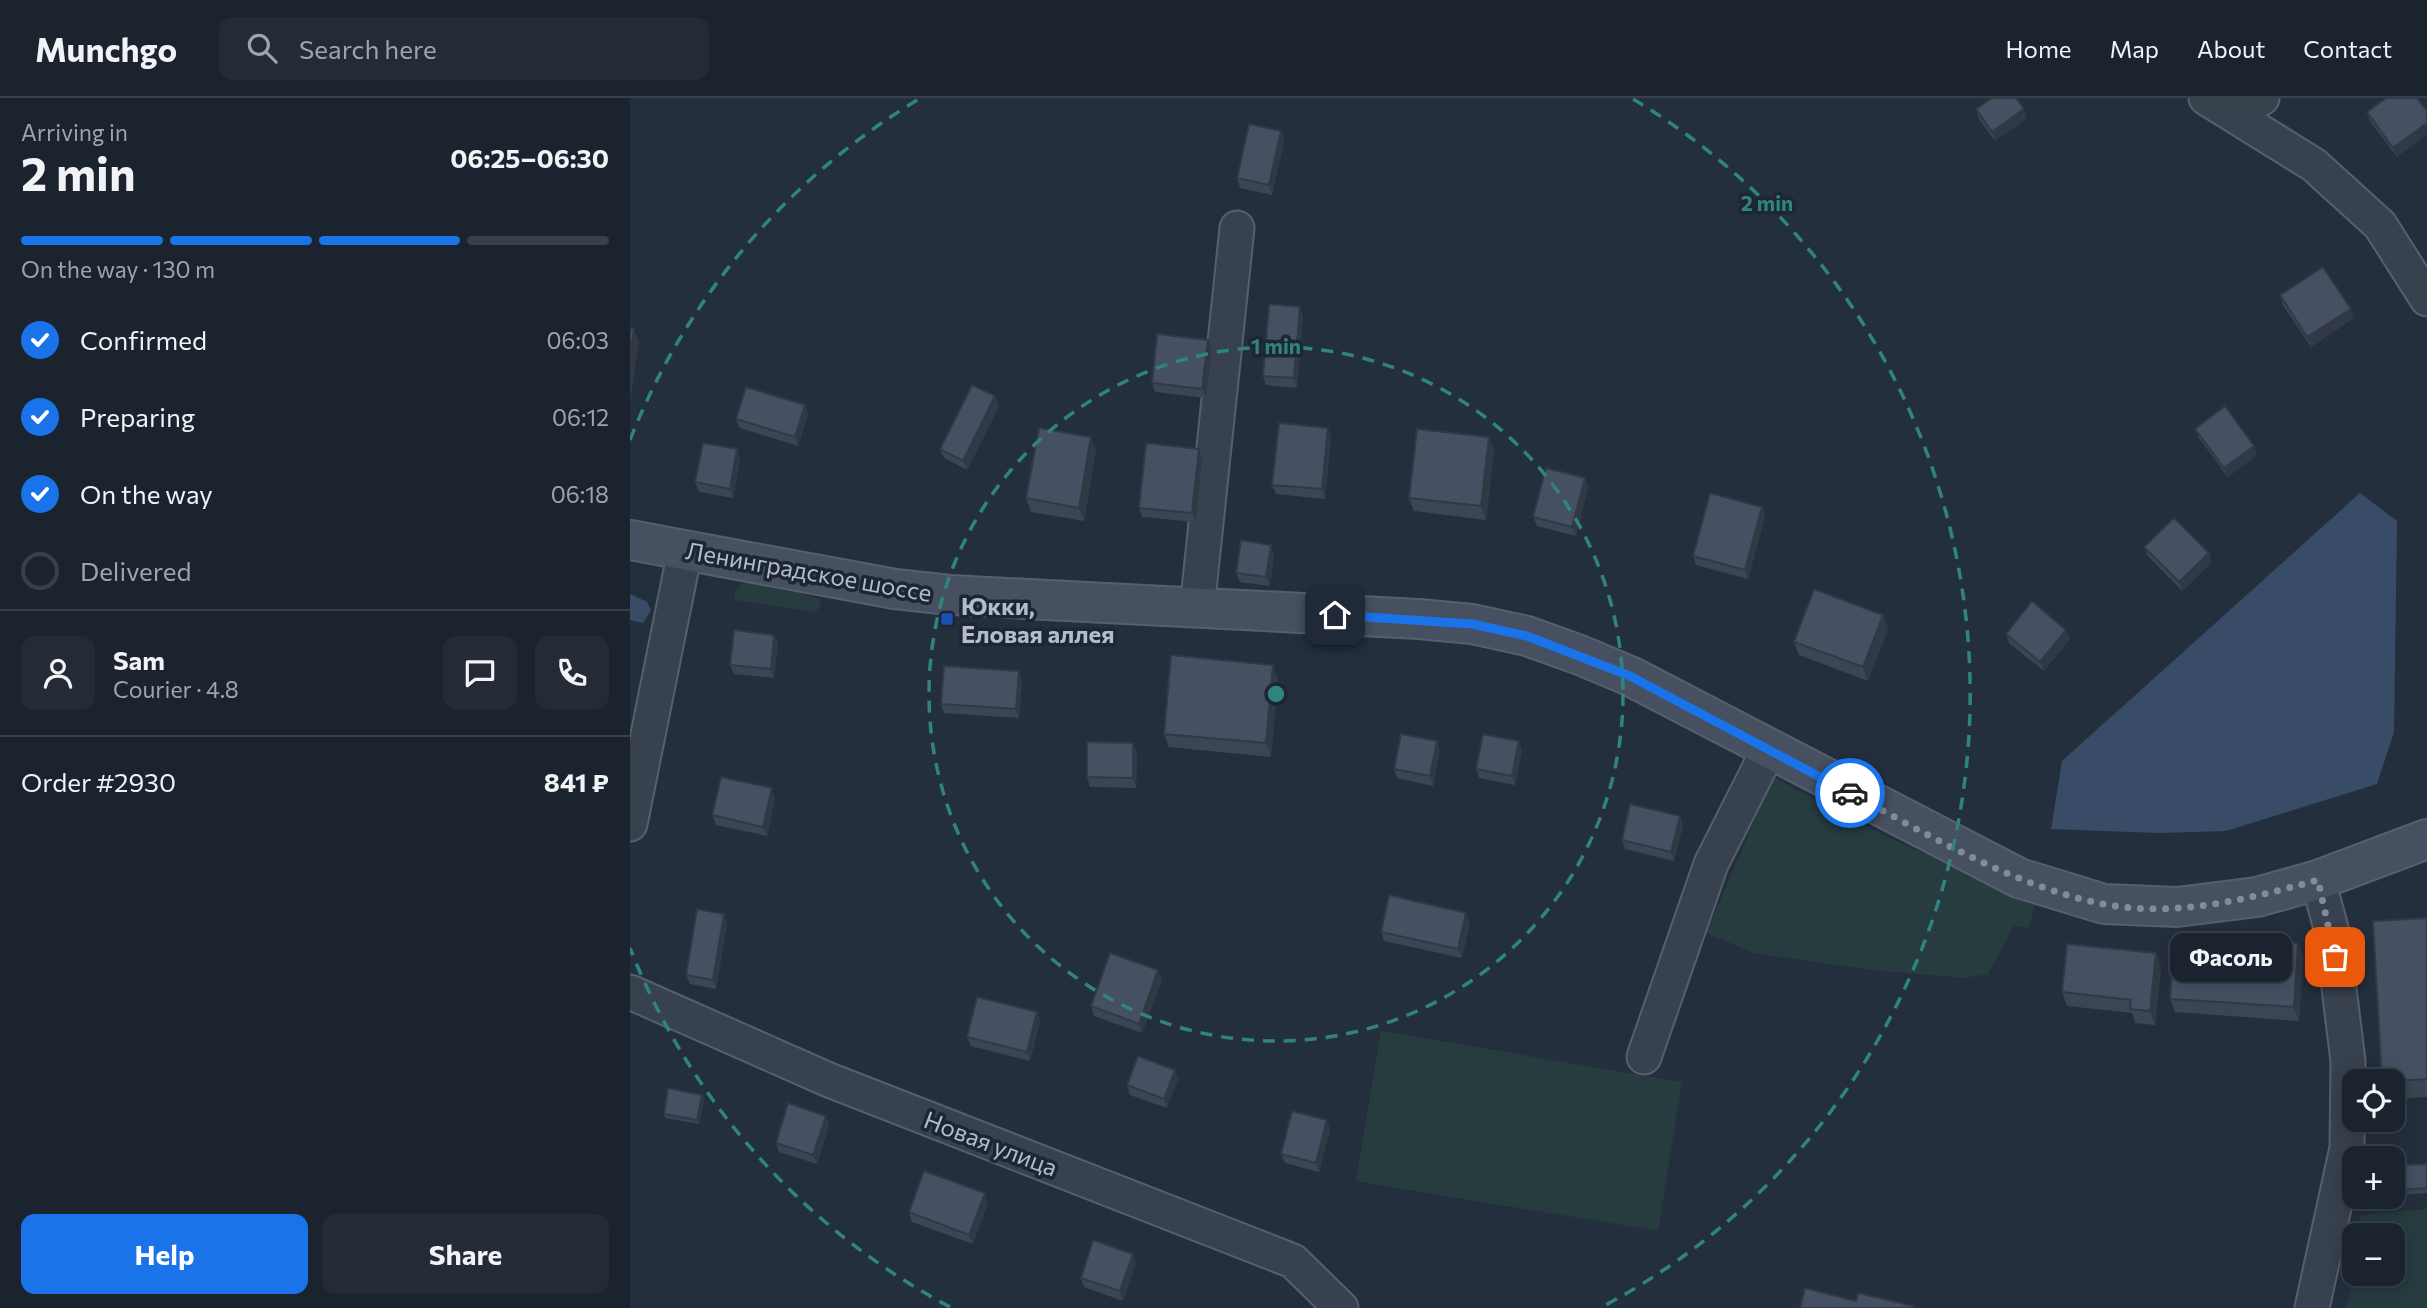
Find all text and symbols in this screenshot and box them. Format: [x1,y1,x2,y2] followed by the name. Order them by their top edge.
[219,17,709,80] search box
[35,28,177,69] text: Munchgo
[243,29,281,67] icon: search
[299,33,437,64] text: Search here
[2006,34,2072,63] text: Home
[2110,34,2159,63] text: Map
[2197,34,2265,63] text: About
[2303,34,2392,63] text: Contact
[21,118,128,146] text: Arriving in
[450,142,609,173] text: 06:25–06:30
[21,144,136,200] text: 2 min
[1741,190,1793,215] text: 2 min
[21,255,215,283] text: On the way · 130 m
[21,321,59,359] icon: check
[80,324,207,355] text: Confirmed
[547,326,609,354] text: 06:03
[1251,333,1301,358] text: 1 min
[21,398,59,436] icon: check
[80,401,195,432] text: Preparing
[552,403,609,431] text: 06:12
[21,475,59,513] icon: check
[80,478,213,509] text: On the way
[551,480,609,508] text: 06:18
[684,535,934,607] street label: Ленинградское шоссе
[80,555,191,586] text: Delivered
[1305,585,1365,645] pin
[961,591,1114,648] place label: Юкки, Еловая аллея
[1316,596,1354,634] icon: home
[939,611,955,627] marker: Юкки, Еловая аллея
[21,636,95,710] button: person
[443,636,517,710] button: chat
[535,636,609,710] button: phone
[113,644,165,675] text: Sam
[113,675,239,703] text: Courier · 4.8
[1264,682,1288,706] centre of rings
[1815,758,1885,828] courier
[21,766,176,797] text: Order #2930
[544,766,609,797] text: 841 ₽
[1831,774,1869,812] icon: car
[2305,927,2365,987] pin
[2170,932,2293,982] callout: Фасоль
[2316,938,2354,976] icon: bag
[2189,943,2273,971] text: Фасоль
[2342,1069,2405,1286] map controls
[2342,1069,2405,1132] button: locate
[920,1104,1062,1182] street label: Новая улица
[2342,1146,2405,1209] button: +
[21,1214,308,1294] button: Help
[322,1214,609,1294] button: Share
[2342,1223,2405,1286] button: −

